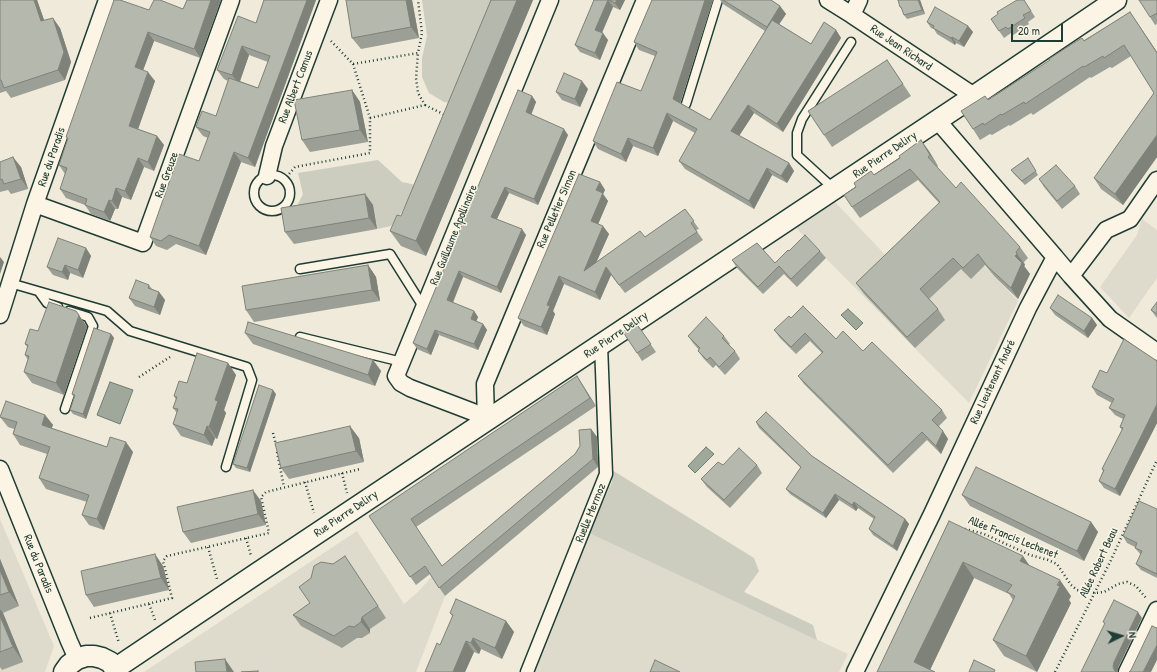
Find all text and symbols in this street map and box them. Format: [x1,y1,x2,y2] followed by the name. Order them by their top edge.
[1013,16,1065,42] scale bar
[867,22,935,74] street label: Rue Jean Richard
[1018,22,1040,39] text: 20 m
[275,49,317,125] street label: Rue Albert Camus
[35,125,69,189] street label: Rue du Paradis
[850,128,920,182] street label: Rue Pierre Deliry
[152,150,182,200] street label: Rue Greuze
[534,168,580,250] street label: Rue Pelletier Simon
[427,183,481,287] street label: Rue Guillaume Apollinaire
[581,308,651,362] street label: Rue Pierre Deliry
[967,338,1019,426] street label: Rue Lieutenant André
[573,481,609,545] street label: Ruelle Mermoz
[311,487,381,541] street label: Rue Pierre Deliry
[966,513,1060,563] street label: Allée Francis Lechenet
[1077,526,1121,600] street label: Allée Robert Beau
[20,533,56,595] street label: Rue du Paradis
[1101,616,1141,656] north arrow
[1126,631,1140,638] text: N

